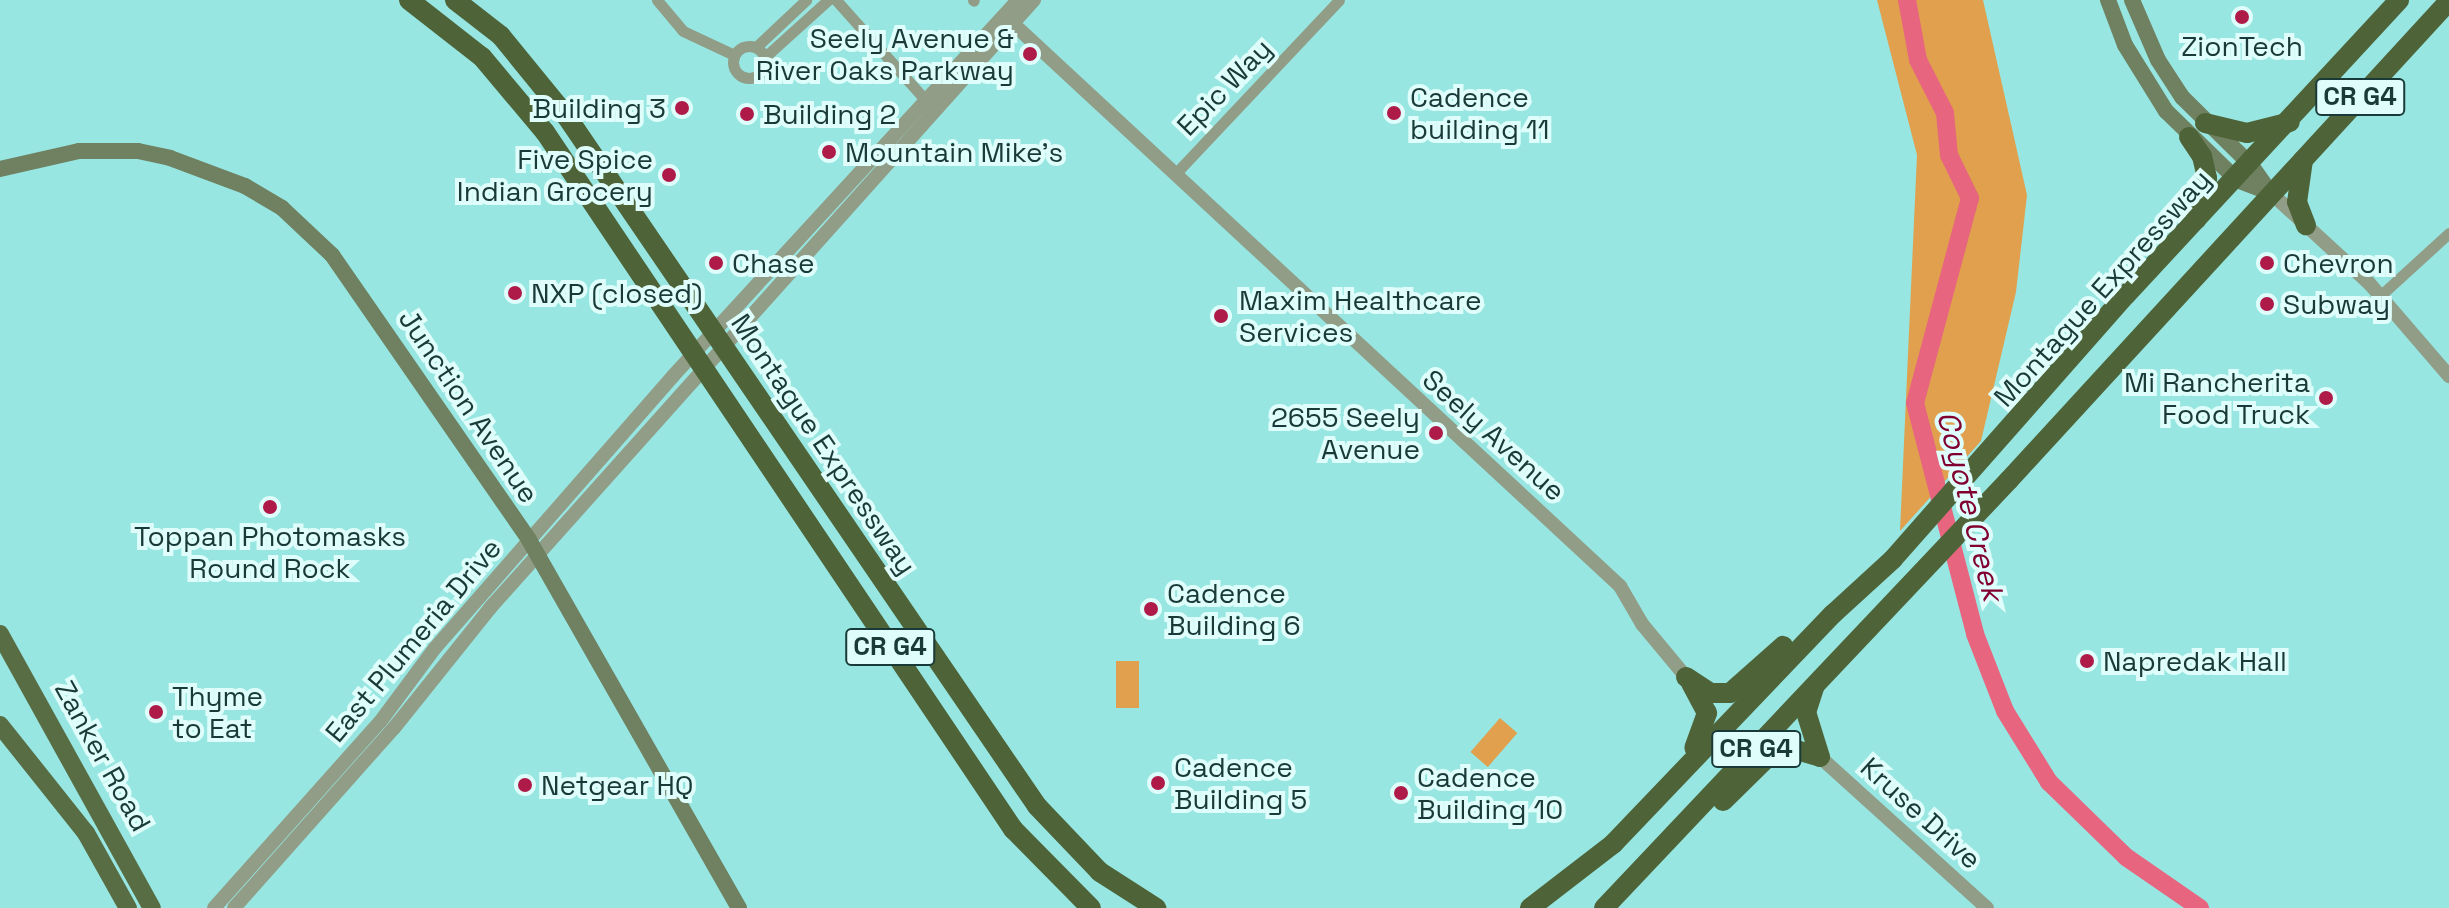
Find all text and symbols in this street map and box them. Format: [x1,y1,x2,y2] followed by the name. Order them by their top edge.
[2233,8,2251,26] marker: ZionTech
[756,21,1014,87] place label: Seely Avenue & River Oaks Parkway
[2181,29,2303,63] place label: ZionTech
[1170,32,1278,142] street label: Epic Way
[1021,45,1039,63] marker: Seely Avenue & River Oaks Parkway
[2314,75,2406,119] road number: CR G4
[1410,80,1550,146] place label: Cadence building 11
[532,91,666,125] place label: Building 3
[763,97,896,131] place label: Building 2
[673,99,691,117] marker: Building 3
[1385,104,1403,122] marker: Cadence building 11
[738,105,756,123] marker: Building 2
[845,135,1063,169] place label: Mountain Mike's
[457,142,653,208] place label: Five Spice Indian Grocery
[820,143,838,161] marker: Mountain Mike's
[1987,163,2217,413] street label: Montague Expressway
[660,166,678,184] marker: Five Spice Indian Grocery
[732,246,814,280] place label: Chase
[2283,246,2394,280] place label: Chevron
[707,254,725,272] marker: Chase
[2258,254,2276,272] marker: Chevron
[531,276,703,310] place label: NXP (closed)
[1239,283,1481,349] place label: Maxim Healthcare Services
[506,284,524,302] marker: NXP (closed)
[2283,287,2390,321] place label: Subway
[2258,295,2276,313] marker: Subway
[392,303,546,509] street label: Junction Avenue
[1210,305,1232,327] marker: Maxim Healthcare Services
[724,307,924,581] street label: Montague Expressway
[1416,362,1572,508] street label: Seely Avenue
[2124,365,2310,431] place label: Mi Rancherita Food Truck
[2317,389,2335,407] marker: Mi Rancherita Food Truck
[1271,400,1420,466] place label: 2655 Seely Avenue
[1929,407,2011,605] water label: Coyote Creek
[1427,424,1445,442] marker: 2655 Seely Avenue
[261,498,279,516] marker: Toppan Photomasks Round Rock
[134,519,406,585] place label: Toppan Photomasks Round Rock
[318,531,508,749] street label: East Plumeria Drive
[1167,576,1301,642] place label: Cadence Building 6
[1142,600,1160,618] marker: Cadence Building 6
[844,625,936,669] road number: CR G4
[2103,644,2287,678] place label: Napredak Hall
[2078,652,2096,670] marker: Napredak Hall
[48,675,158,837] street label: Zanker Road
[172,679,263,745] place label: Thyme to Eat
[147,703,165,721] marker: Thyme to Eat
[1710,727,1802,771] road number: CR G4
[1174,750,1307,816] place label: Cadence Building 5
[1854,750,1988,876] street label: Kruse Drive
[1417,760,1563,826] place label: Cadence Building 10
[541,768,694,802] place label: Netgear HQ
[1149,774,1167,792] marker: Cadence Building 5
[516,776,534,794] marker: Netgear HQ
[1392,784,1410,802] marker: Cadence Building 10

